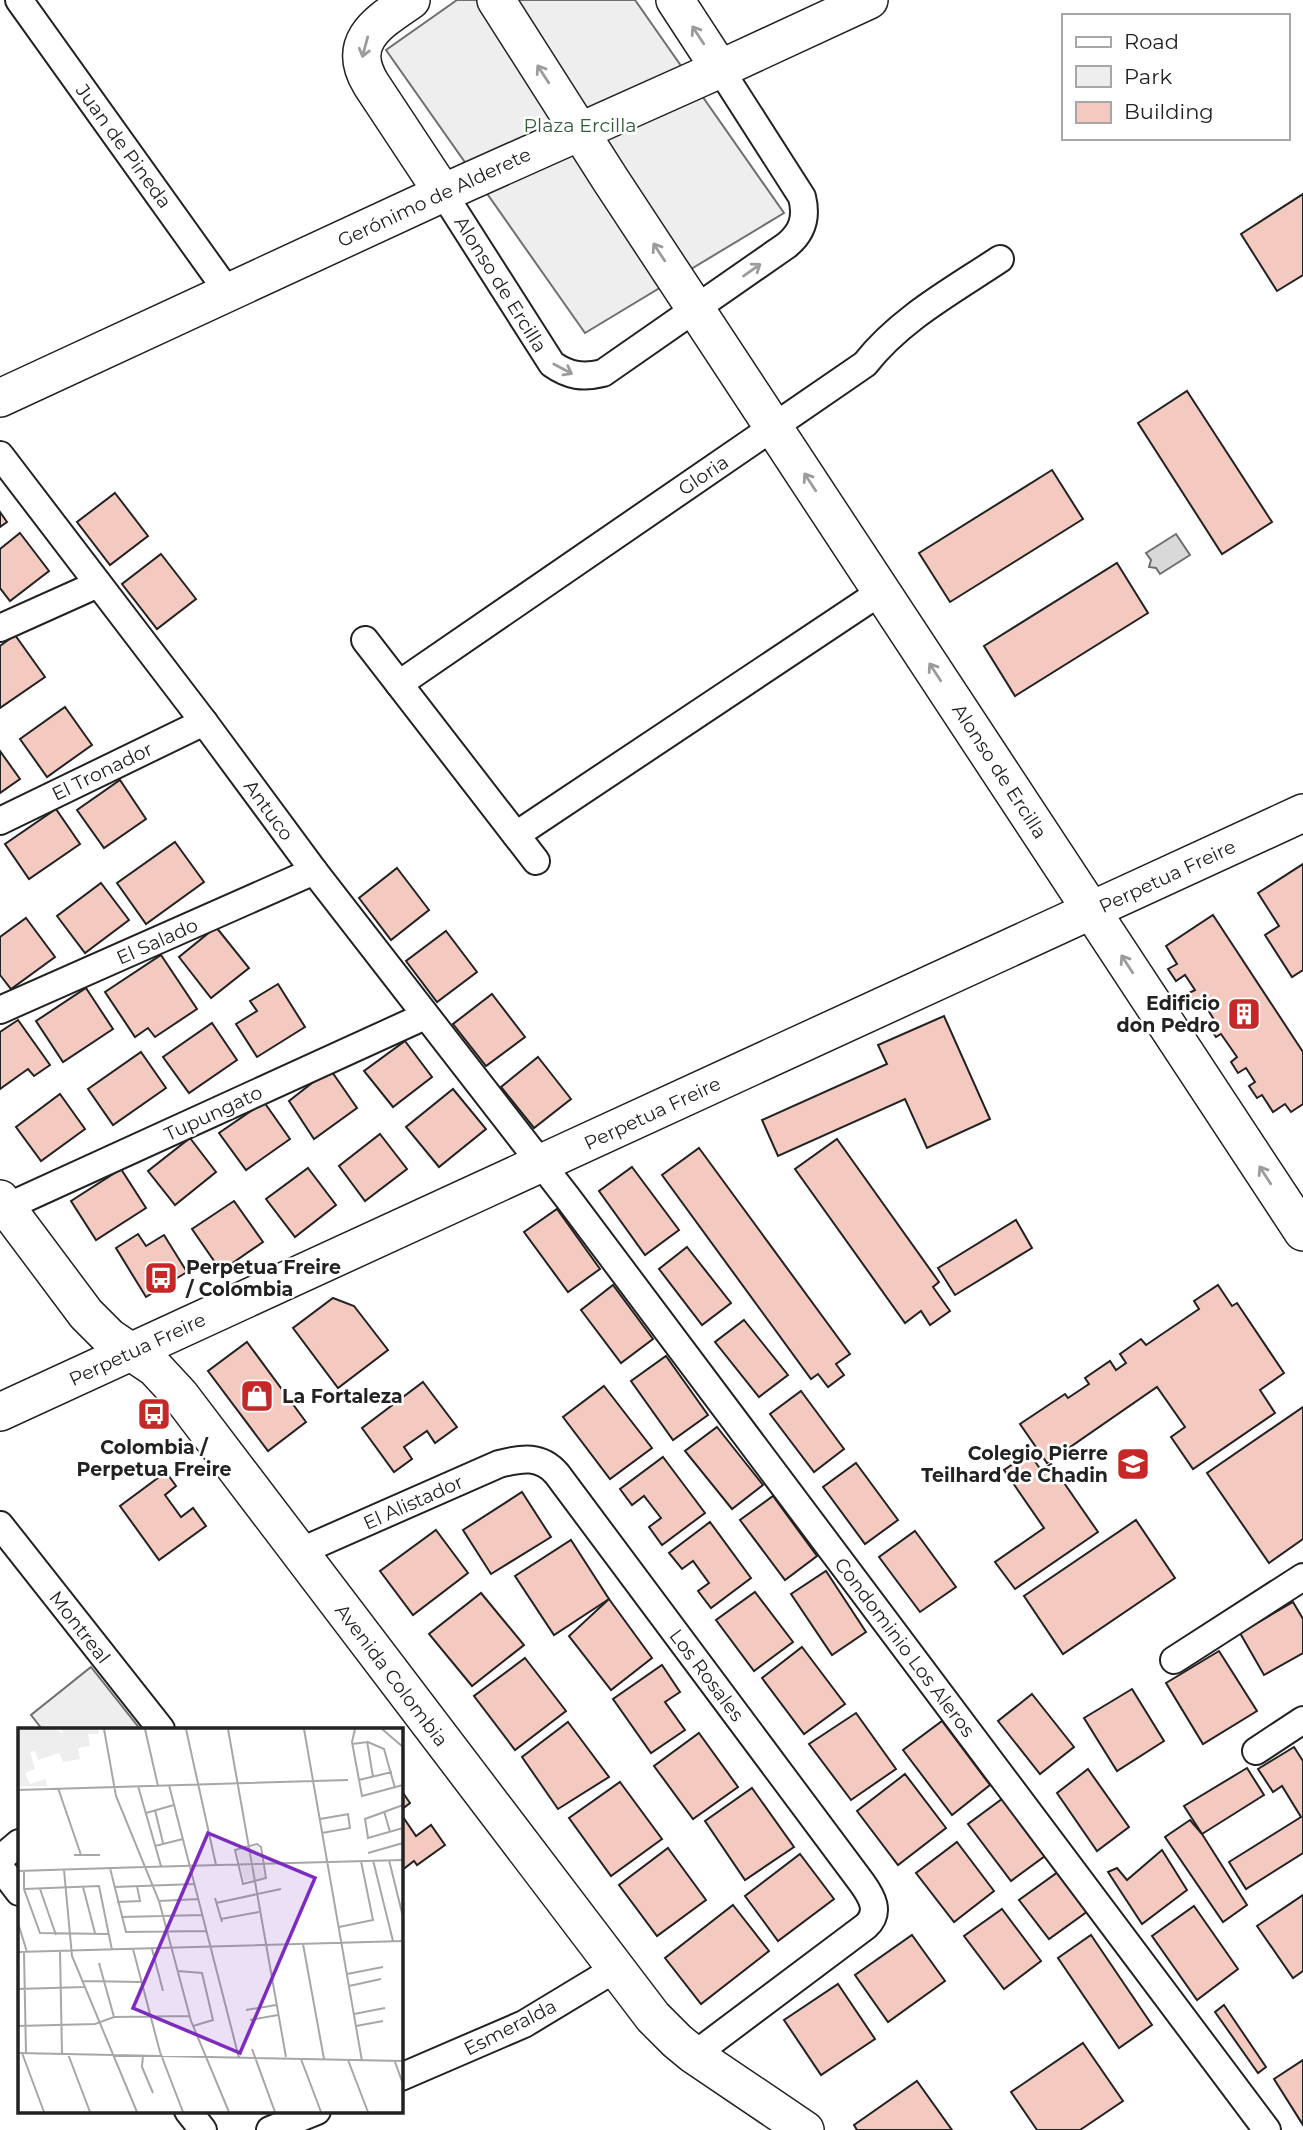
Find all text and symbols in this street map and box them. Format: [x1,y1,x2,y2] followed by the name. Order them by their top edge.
[1062,14,1289,140] legend
[690,25,704,45] one-way arrow
[1124,29,1179,54] text: Road
[358,35,371,57] one-way arrow
[1124,64,1172,89] text: Park
[535,65,550,84] one-way arrow
[70,79,176,213] street label: Juan de Pineda
[1124,99,1214,124] text: Building
[523,114,637,137] park label: Plaza Ercilla
[334,143,534,252] street label: Gerónimo de Alderete
[449,212,552,357] street label: Alonso de Ercilla
[652,243,666,263] one-way arrow
[742,263,761,277] one-way arrow
[552,363,573,377] one-way arrow
[674,450,733,500] street label: Gloria
[802,472,816,492] one-way arrow
[928,662,942,682] one-way arrow
[947,700,1052,843] street label: Alonso de Ercilla
[48,737,156,806] street label: El Tronador
[239,775,298,845] street label: Antuco
[1095,835,1239,918] street label: Perpetua Freire
[113,913,202,970] street label: El Salado
[1120,955,1134,974] one-way arrow
[1117,992,1220,1037] place label: Edificio don Pedro
[1225,995,1263,1033] building icon: Edificio don Pedro
[580,1072,724,1155] street label: Perpetua Freire
[161,1081,266,1146] street label: Tupungato
[1258,1166,1273,1185] one-way arrow
[185,1256,341,1301] place label: Perpetua Freire / Colombia
[142,1259,180,1297] bus stop icon: Perpetua Freire / Colombia
[65,1308,209,1391] street label: Perpetua Freire
[238,1377,276,1415] shop icon: La Fortaleza
[282,1385,403,1408] place label: La Fortaleza
[135,1395,173,1433] bus stop icon: Colombia / Perpetua Freire
[76,1436,232,1481] place label: Colombia / Perpetua Freire
[921,1442,1108,1487] place label: Colegio Pierre Teilhard de Chadin
[1114,1445,1152,1483] school or university icon: Colegio Pierre Teilhard de Chadin
[360,1470,467,1535] street label: El Alistador
[830,1553,980,1742] street label: Condominio Los Aleros
[44,1587,115,1668] street label: Montreal
[330,1599,453,1751] street label: Avenida Colombia
[665,1625,749,1726] street label: Los Rosales
[18,1728,402,2112] inset map
[460,1994,560,2061] street label: Esmeralda

